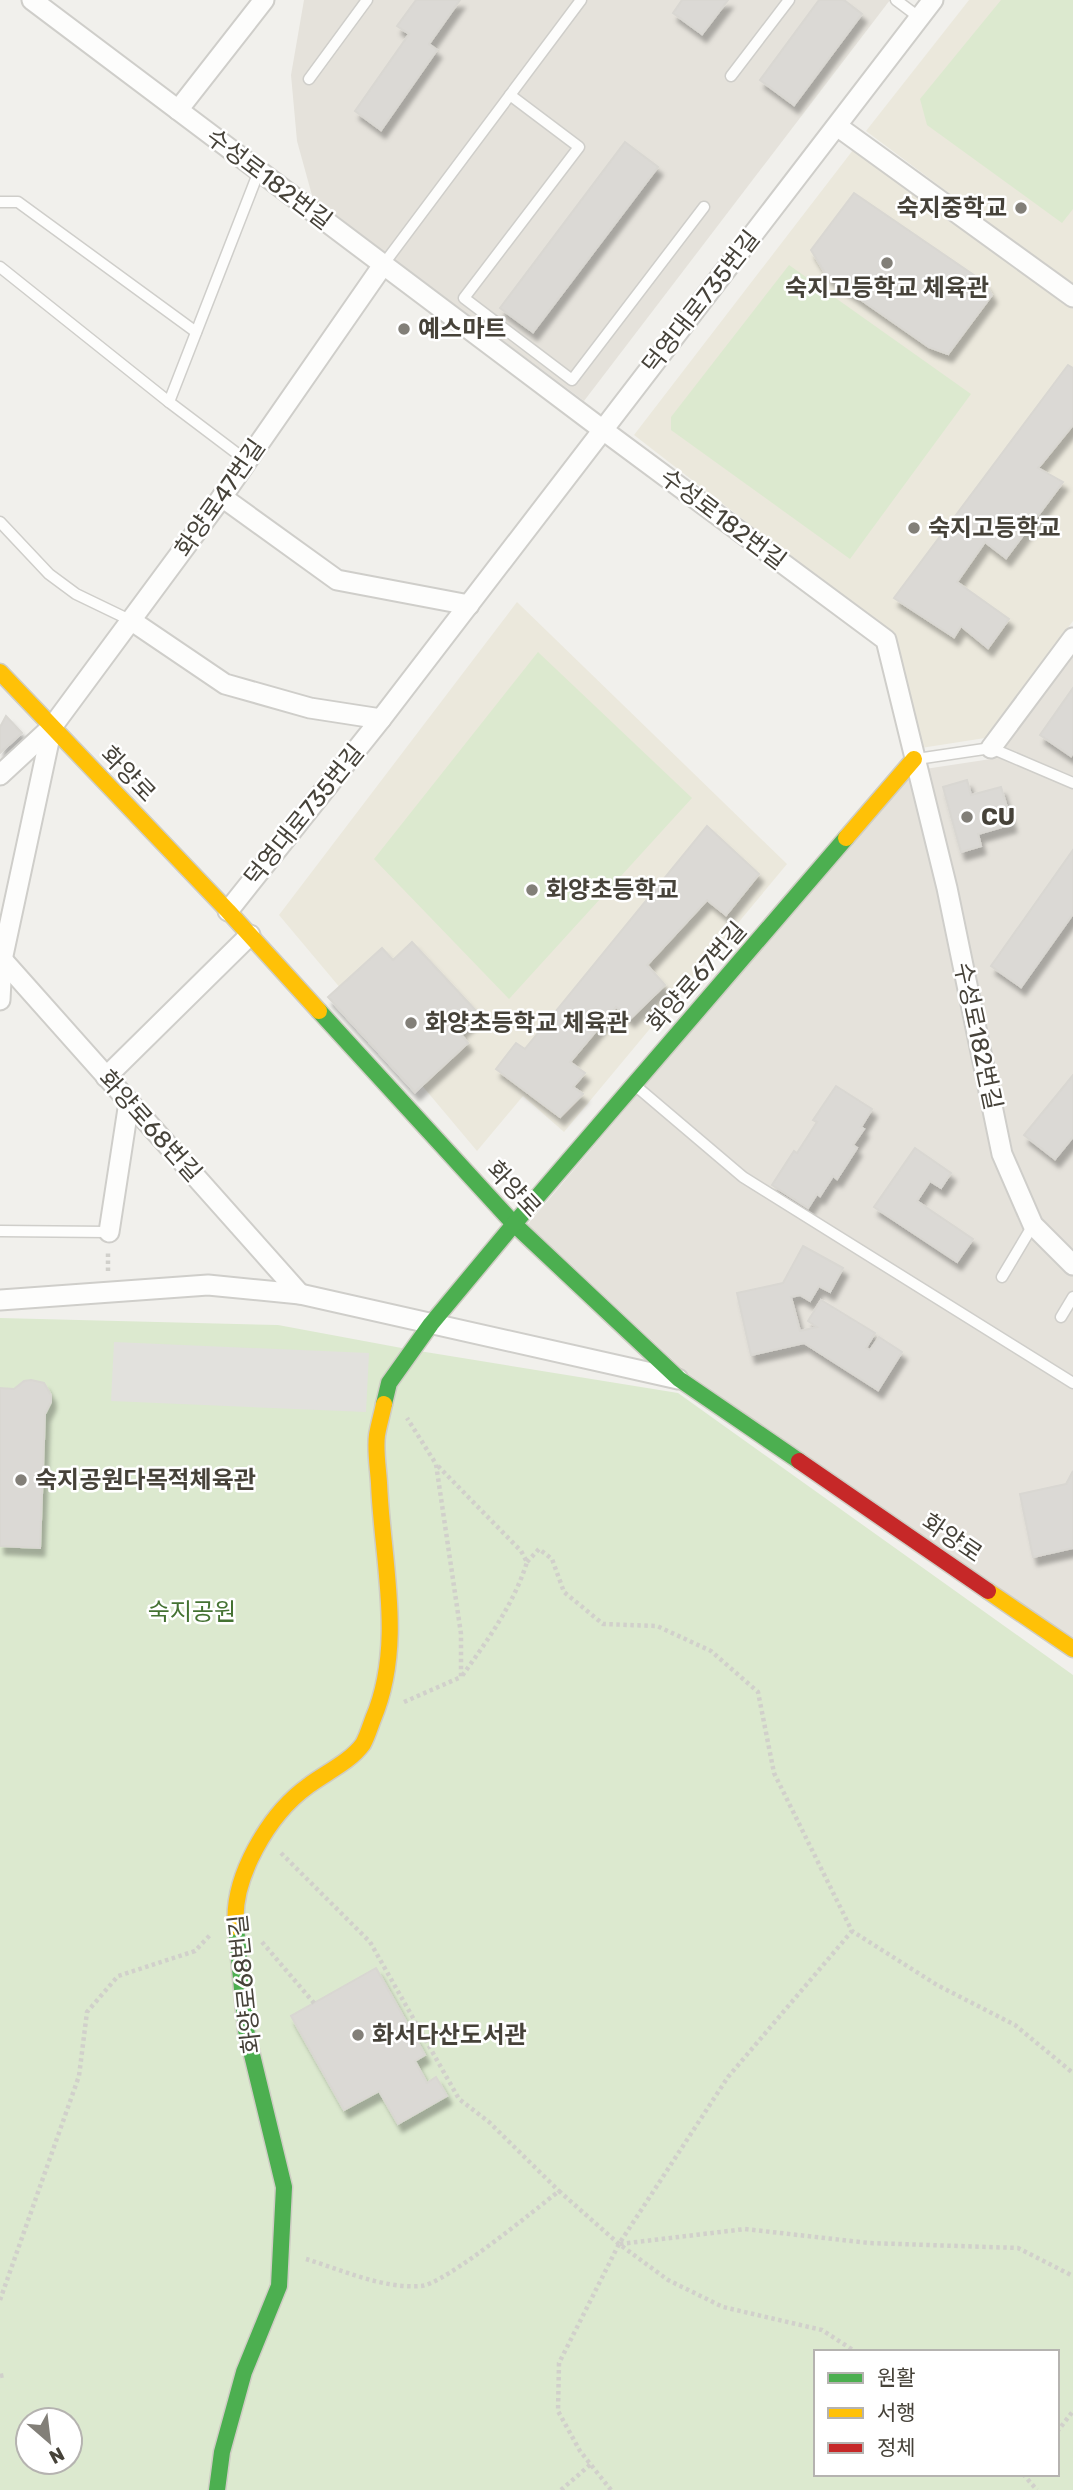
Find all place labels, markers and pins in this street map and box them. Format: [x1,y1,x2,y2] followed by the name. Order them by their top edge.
[897,194,1007,222] place label: 숙지중학교
[1013,200,1029,216] marker: 숙지중학교
[879,255,895,271] marker: 숙지고등학교 체육관
[785,274,989,302] place label: 숙지고등학교 체육관
[418,315,506,343] place label: 예스마트
[396,321,412,337] marker: 예스마트
[928,514,1060,542] place label: 숙지고등학교
[906,520,922,536] marker: 숙지고등학교
[981,803,1015,831] place label: CU
[959,809,975,825] marker: CU
[546,876,678,904] place label: 화양초등학교
[524,882,540,898] marker: 화양초등학교
[425,1009,629,1037] place label: 화양초등학교 체육관
[403,1015,419,1031] marker: 화양초등학교 체육관
[35,1466,256,1494] place label: 숙지공원다목적체육관
[13,1472,29,1488] marker: 숙지공원다목적체육관
[372,2021,527,2049] place label: 화서다산도서관
[350,2027,366,2043] marker: 화서다산도서관

